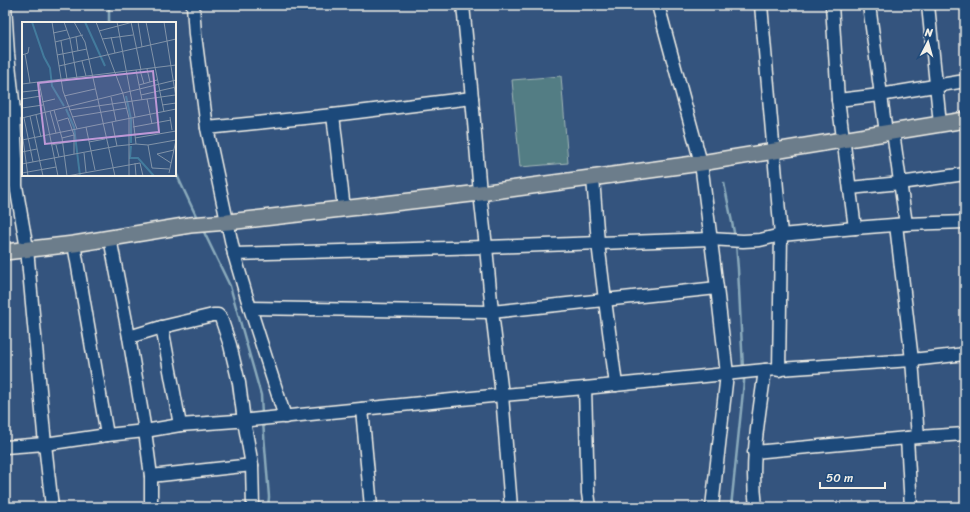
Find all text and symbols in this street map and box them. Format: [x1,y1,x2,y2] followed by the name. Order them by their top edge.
[22,22,176,176] inset map
[908,22,948,62] north arrow
[923,23,934,42] text: N
[820,464,885,490] scale bar
[826,467,853,489] text: 50 m

